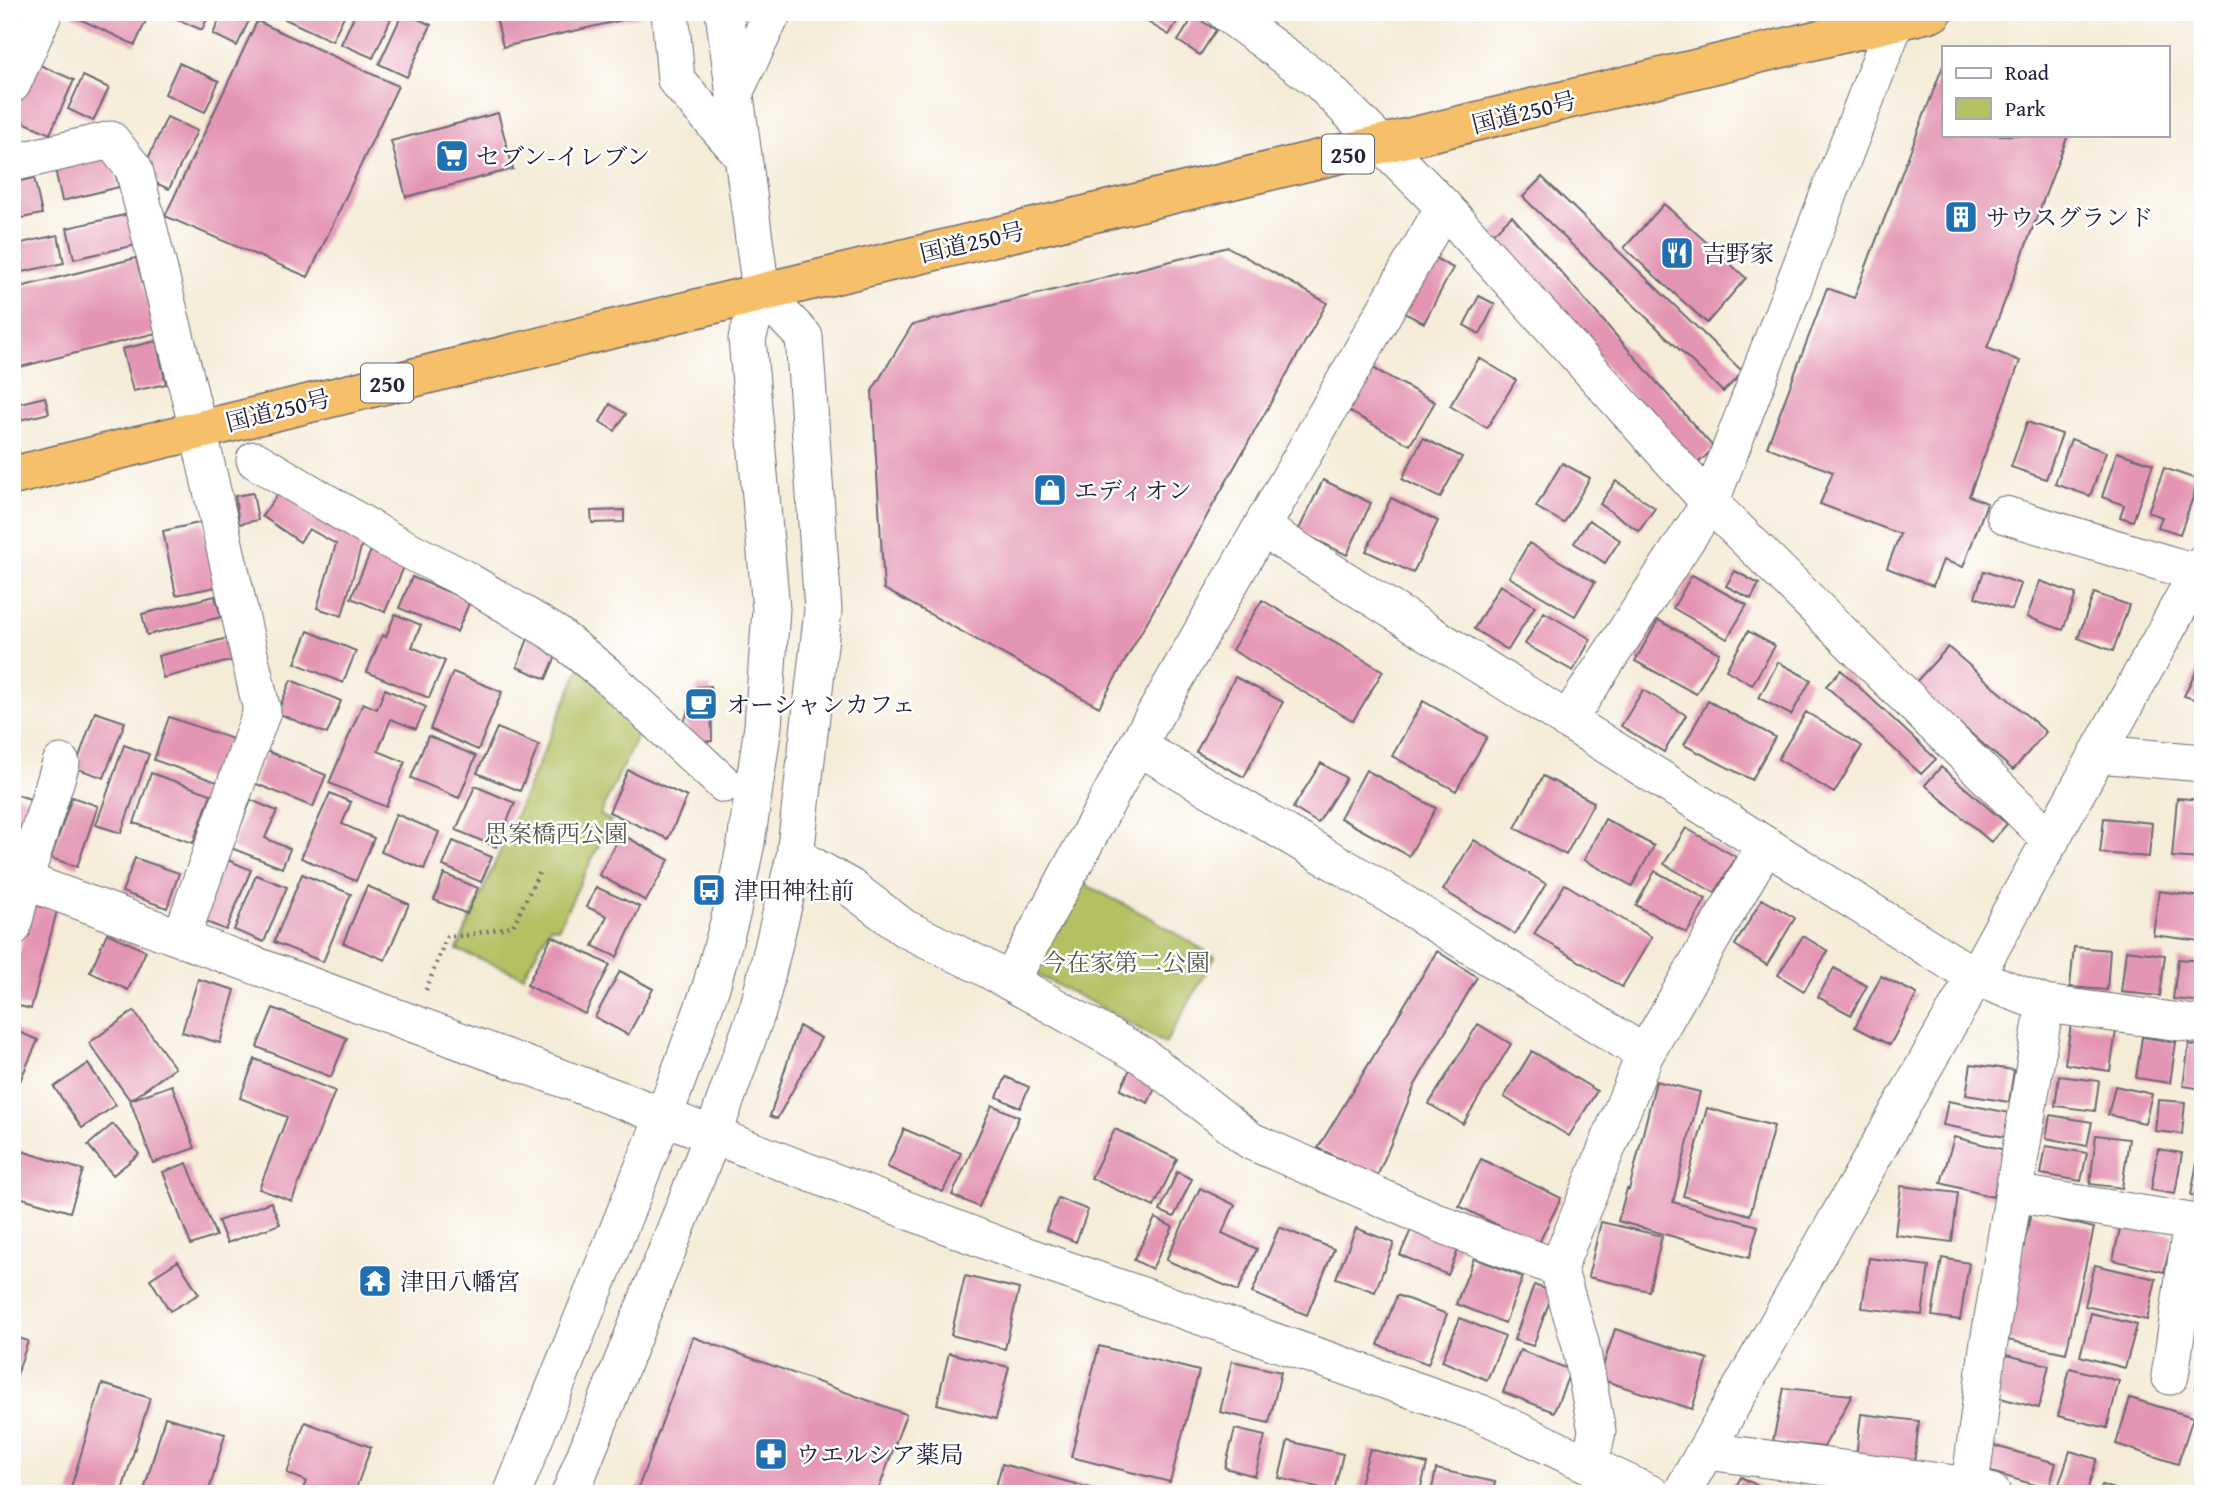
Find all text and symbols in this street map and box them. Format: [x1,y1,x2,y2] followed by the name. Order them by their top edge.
[1942,46,2170,136] legend
[2005,57,2050,88] text: Road
[1468,82,1580,142] street label: 国道250号
[2005,93,2046,124] text: Park
[1322,134,1374,174] road number: 250
[433,137,471,175] supermarket icon: セブン-イレブン
[476,139,650,174] place label: セブン-イレブン
[1942,198,1980,236] building icon: サウスグランド
[1986,200,2153,235] place label: サウスグランド
[916,213,1028,271] street label: 国道250号
[1658,234,1696,272] restaurant icon: 吉野家
[1702,236,1774,271] place label: 吉野家
[361,364,413,402] road number: 250
[222,380,334,440] street label: 国道250号
[1031,471,1069,509] shop icon: エディオン
[1074,473,1192,508] place label: エディオン
[682,685,720,723] cafe icon: オーシャンカフェ
[726,687,916,722] place label: オーシャンカフェ
[484,816,628,851] park label: 思案橋西公園
[690,871,728,909] bus stop icon: 津田神社前
[734,873,854,908] place label: 津田神社前
[1042,945,1210,980] park label: 今在家第二公園
[356,1262,394,1300] temple icon: 津田八幡宮
[400,1264,520,1299] place label: 津田八幡宮
[752,1435,790,1473] pharmacy icon: ウエルシア薬局
[796,1437,963,1472] place label: ウエルシア薬局

